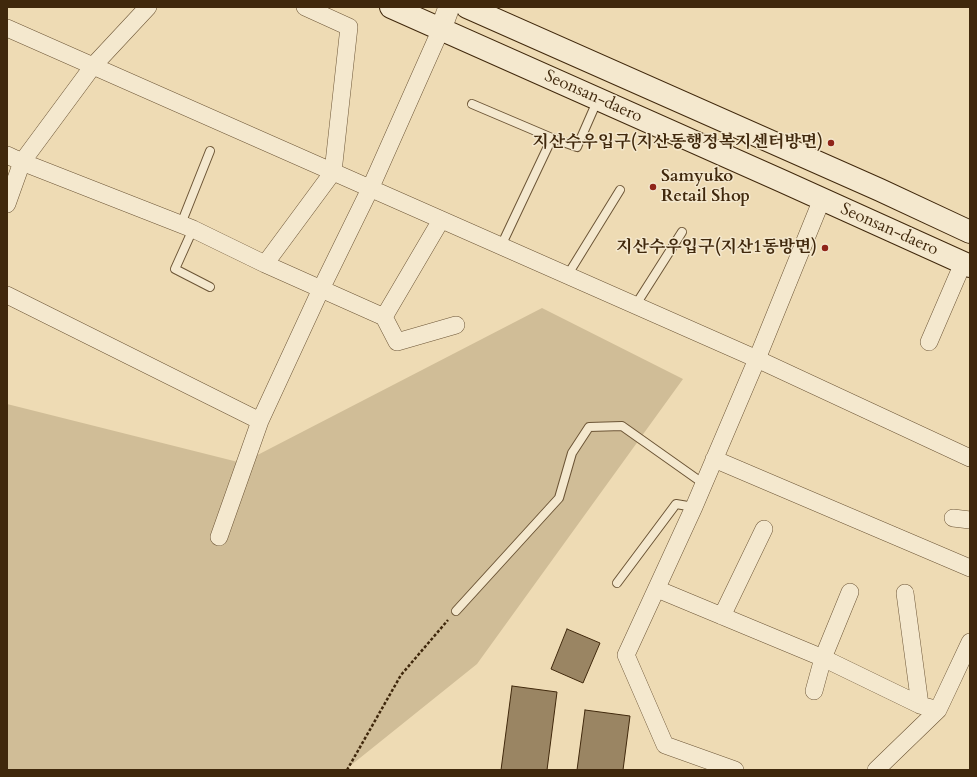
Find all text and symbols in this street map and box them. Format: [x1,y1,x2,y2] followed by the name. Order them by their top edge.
[541,66,645,128] street label: Seonsan-daero
[532,133,823,153] place label: 지산수우입구(지산동행정복지센터방면)
[826,138,836,148] marker: 지산수우입구(지산동행정복지센터방면)
[661,167,750,207] place label: Samyuko Retail Shop
[648,182,658,192] marker: Samyuko Retail Shop
[837,199,941,261] street label: Seonsan-daero
[616,238,817,258] place label: 지산수우입구(지산1동방면)
[820,243,830,253] marker: 지산수우입구(지산1동방면)

